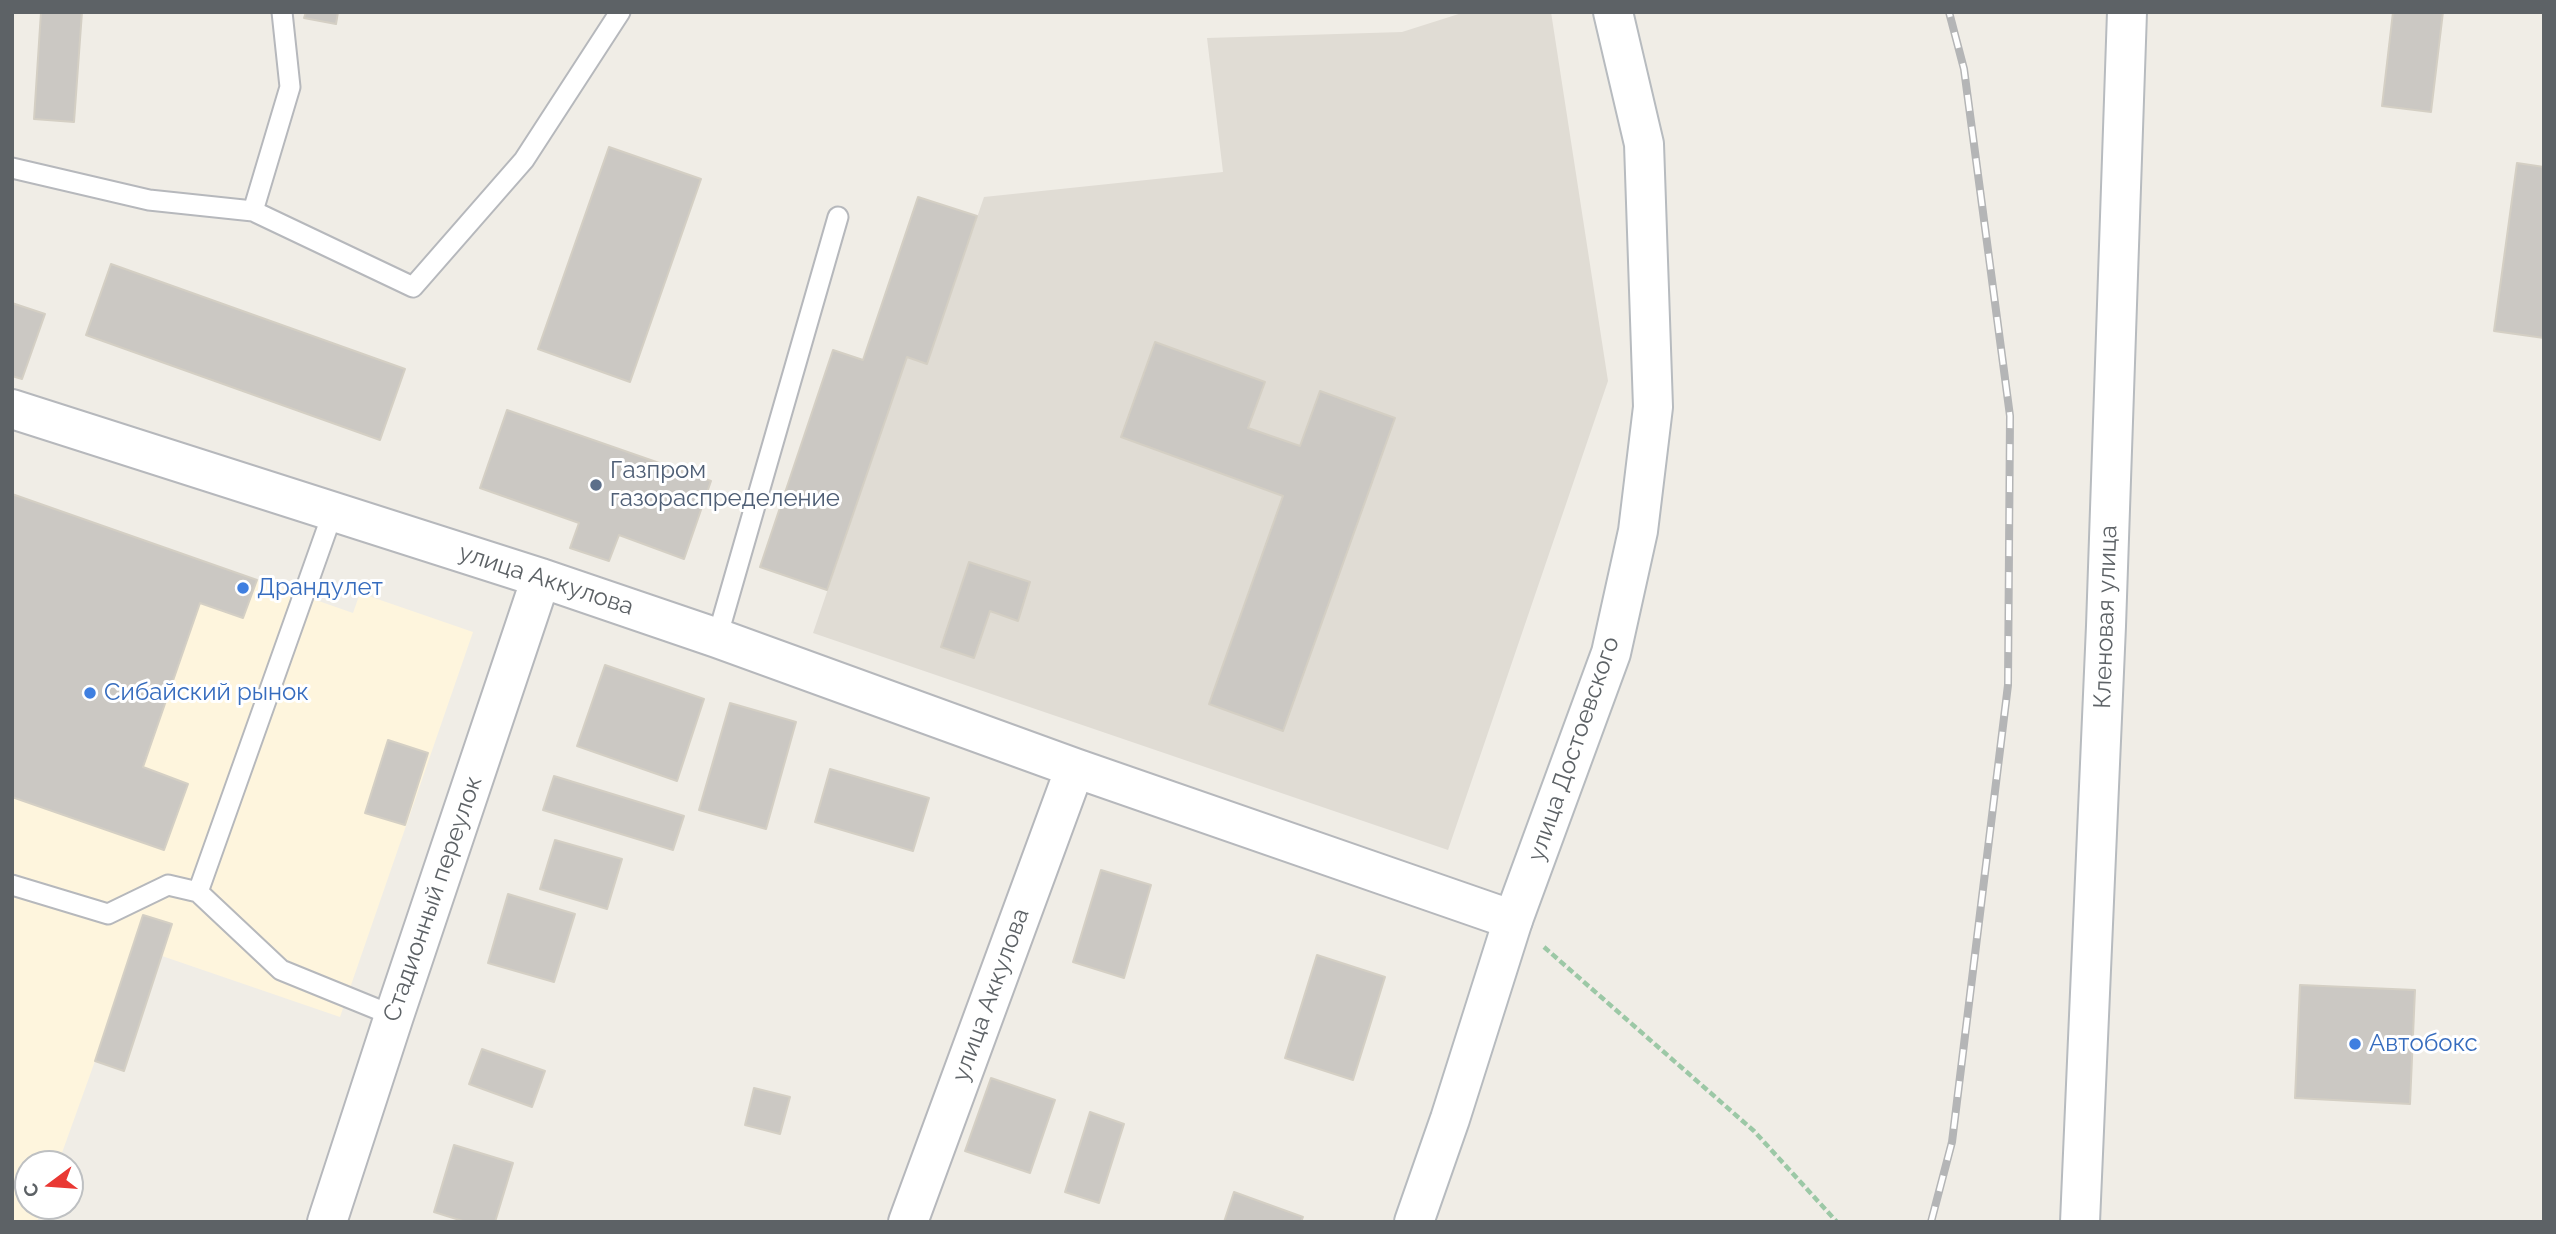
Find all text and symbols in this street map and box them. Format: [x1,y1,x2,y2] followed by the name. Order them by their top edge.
[610,457,840,513] place label: Газпром газораспределение
[588,477,604,493] marker: Газпром газораспределение
[2088,525,2124,709] street label: Кленовая улица
[455,538,637,622] street label: улица Аккулова
[257,574,383,602] place label: Драндулет
[235,580,251,596] marker: Драндулет
[1522,633,1626,865] street label: улица Достоевского
[104,679,309,707] place label: Сибайский рынок
[82,685,98,701] marker: Сибайский рынок
[377,772,489,1026] street label: Стадионный переулок
[946,905,1036,1085] street label: улица Аккулова
[2369,1030,2478,1058] place label: Автобокс
[2347,1036,2363,1052] marker: Автобокс
[14,1150,84,1220] north arrow
[18,1181,43,1200] text: С

